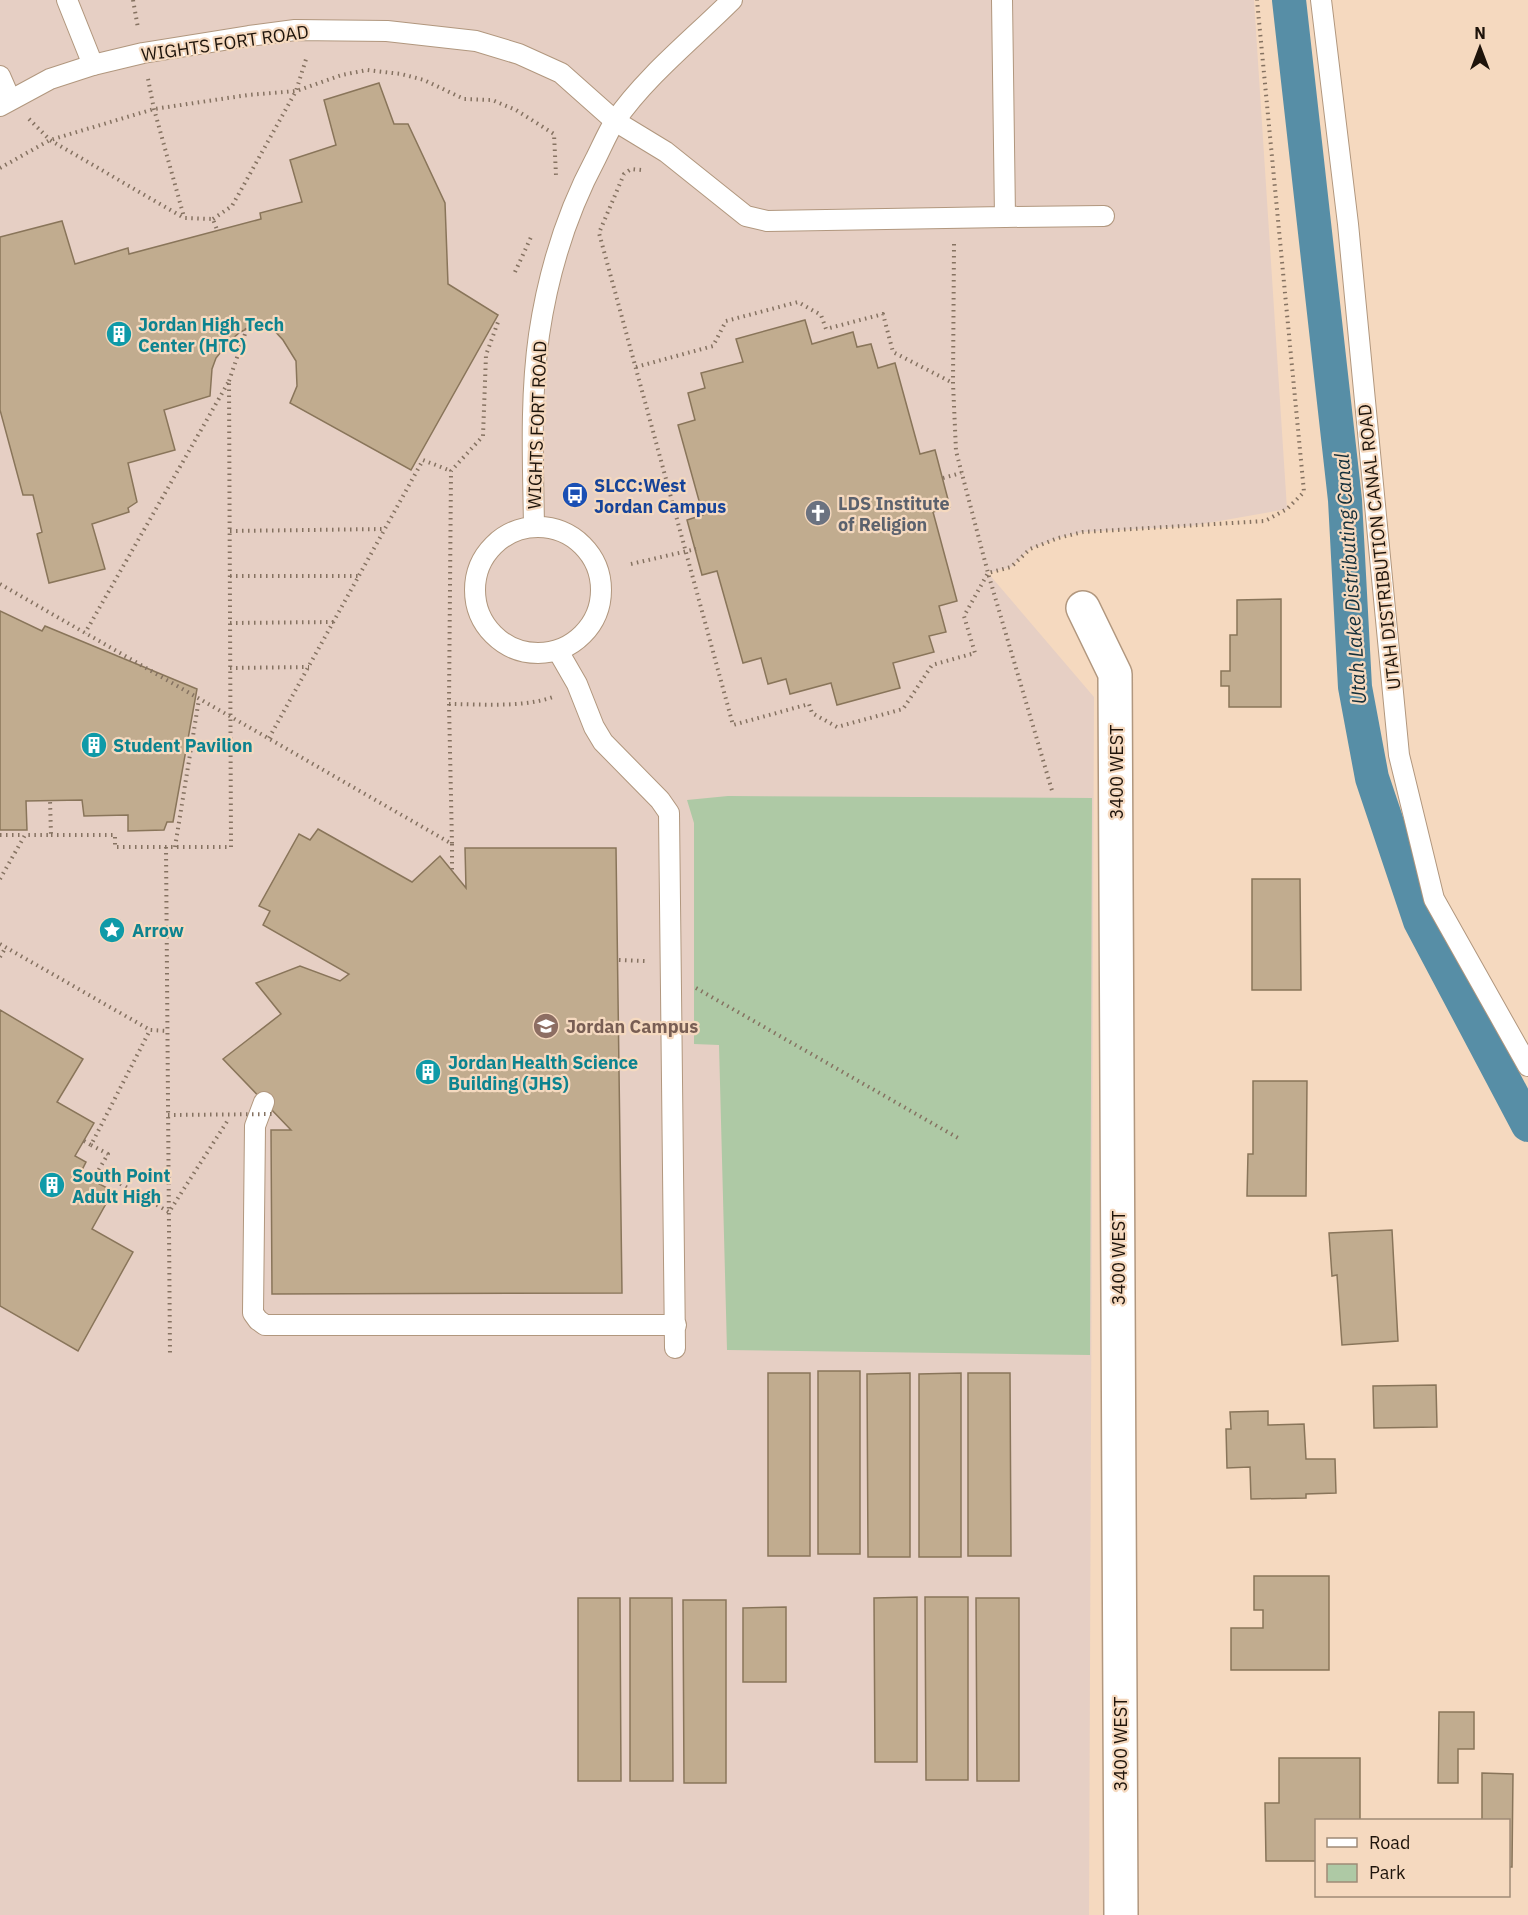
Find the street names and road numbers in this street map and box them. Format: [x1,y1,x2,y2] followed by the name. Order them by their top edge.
[140,20,310,66] street label: WIGHTS FORT ROAD
[523,340,551,510] street label: WIGHTS FORT ROAD
[1353,403,1405,691] street label: UTAH DISTRIBUTION CANAL ROAD
[1105,725,1128,819] street label: 3400 WEST
[1107,1211,1130,1305] street label: 3400 WEST
[1109,1697,1132,1791] street label: 3400 WEST

